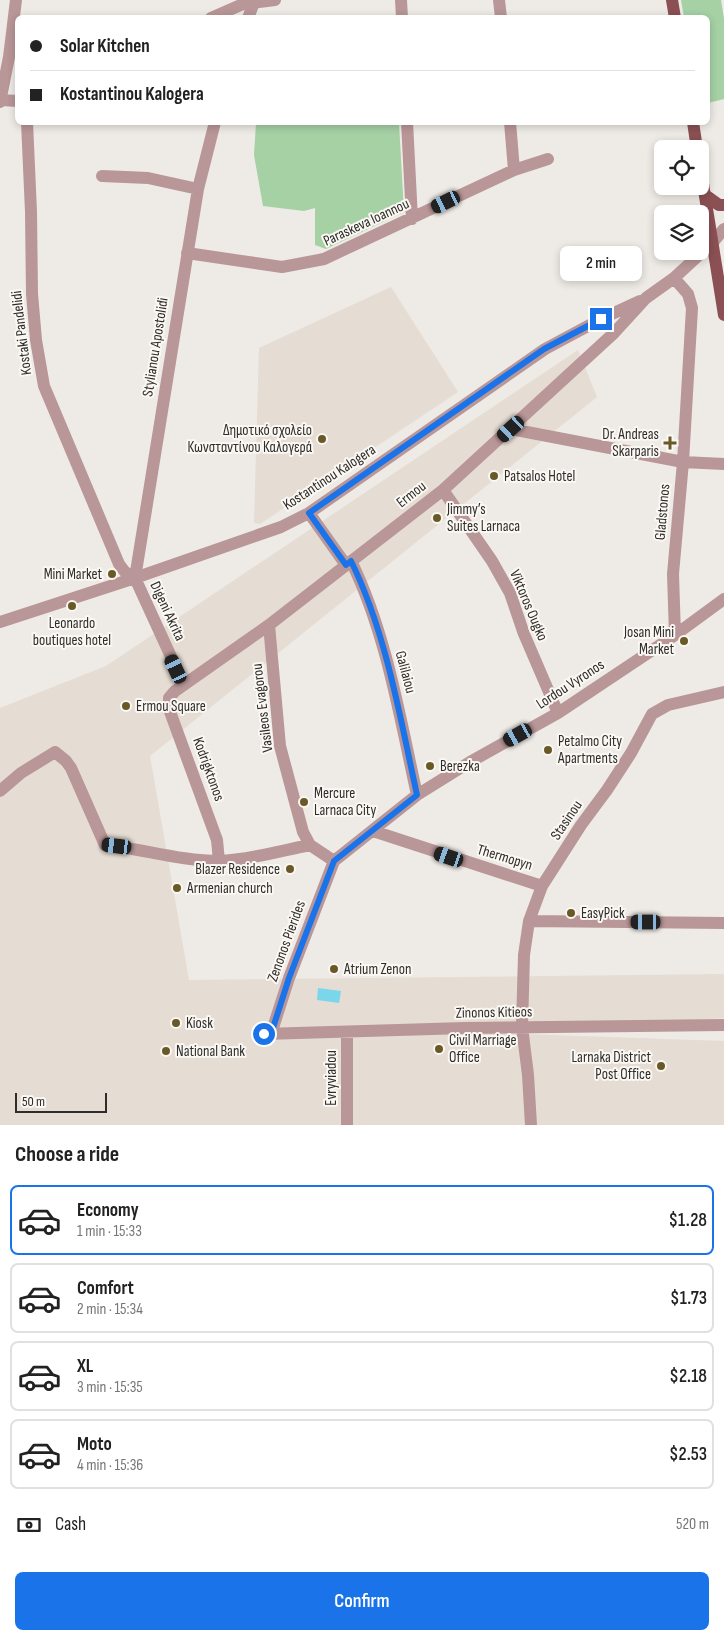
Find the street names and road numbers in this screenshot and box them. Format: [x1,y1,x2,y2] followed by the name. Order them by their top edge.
[320,194,412,251] street label: Paraskeva Ioannou
[7,289,36,376] street label: Kostaki Pandelidi
[138,296,173,398] street label: Stylianou Apostolidi
[279,440,379,514] street label: Kostantinou Kalogera
[393,477,430,512] street label: Ermou
[651,483,674,541] street label: Gladstonos
[505,567,552,644] street label: Viktoros Ougko
[146,578,190,644] street label: Digeni Akrita
[391,649,420,695] street label: Galilaiou
[533,655,608,714] street label: Lordou Vyronos
[248,662,277,753] street label: Vasileos Evagorou
[188,735,229,804] street label: Kodrigktonos
[546,797,587,844] street label: Stasinou
[475,840,535,875] street label: Thermopyn
[263,898,310,984] street label: Zenonos Pierides
[455,1002,533,1023] street label: Zinonos Kitieos
[322,1050,341,1106] street label: Evryviadou

